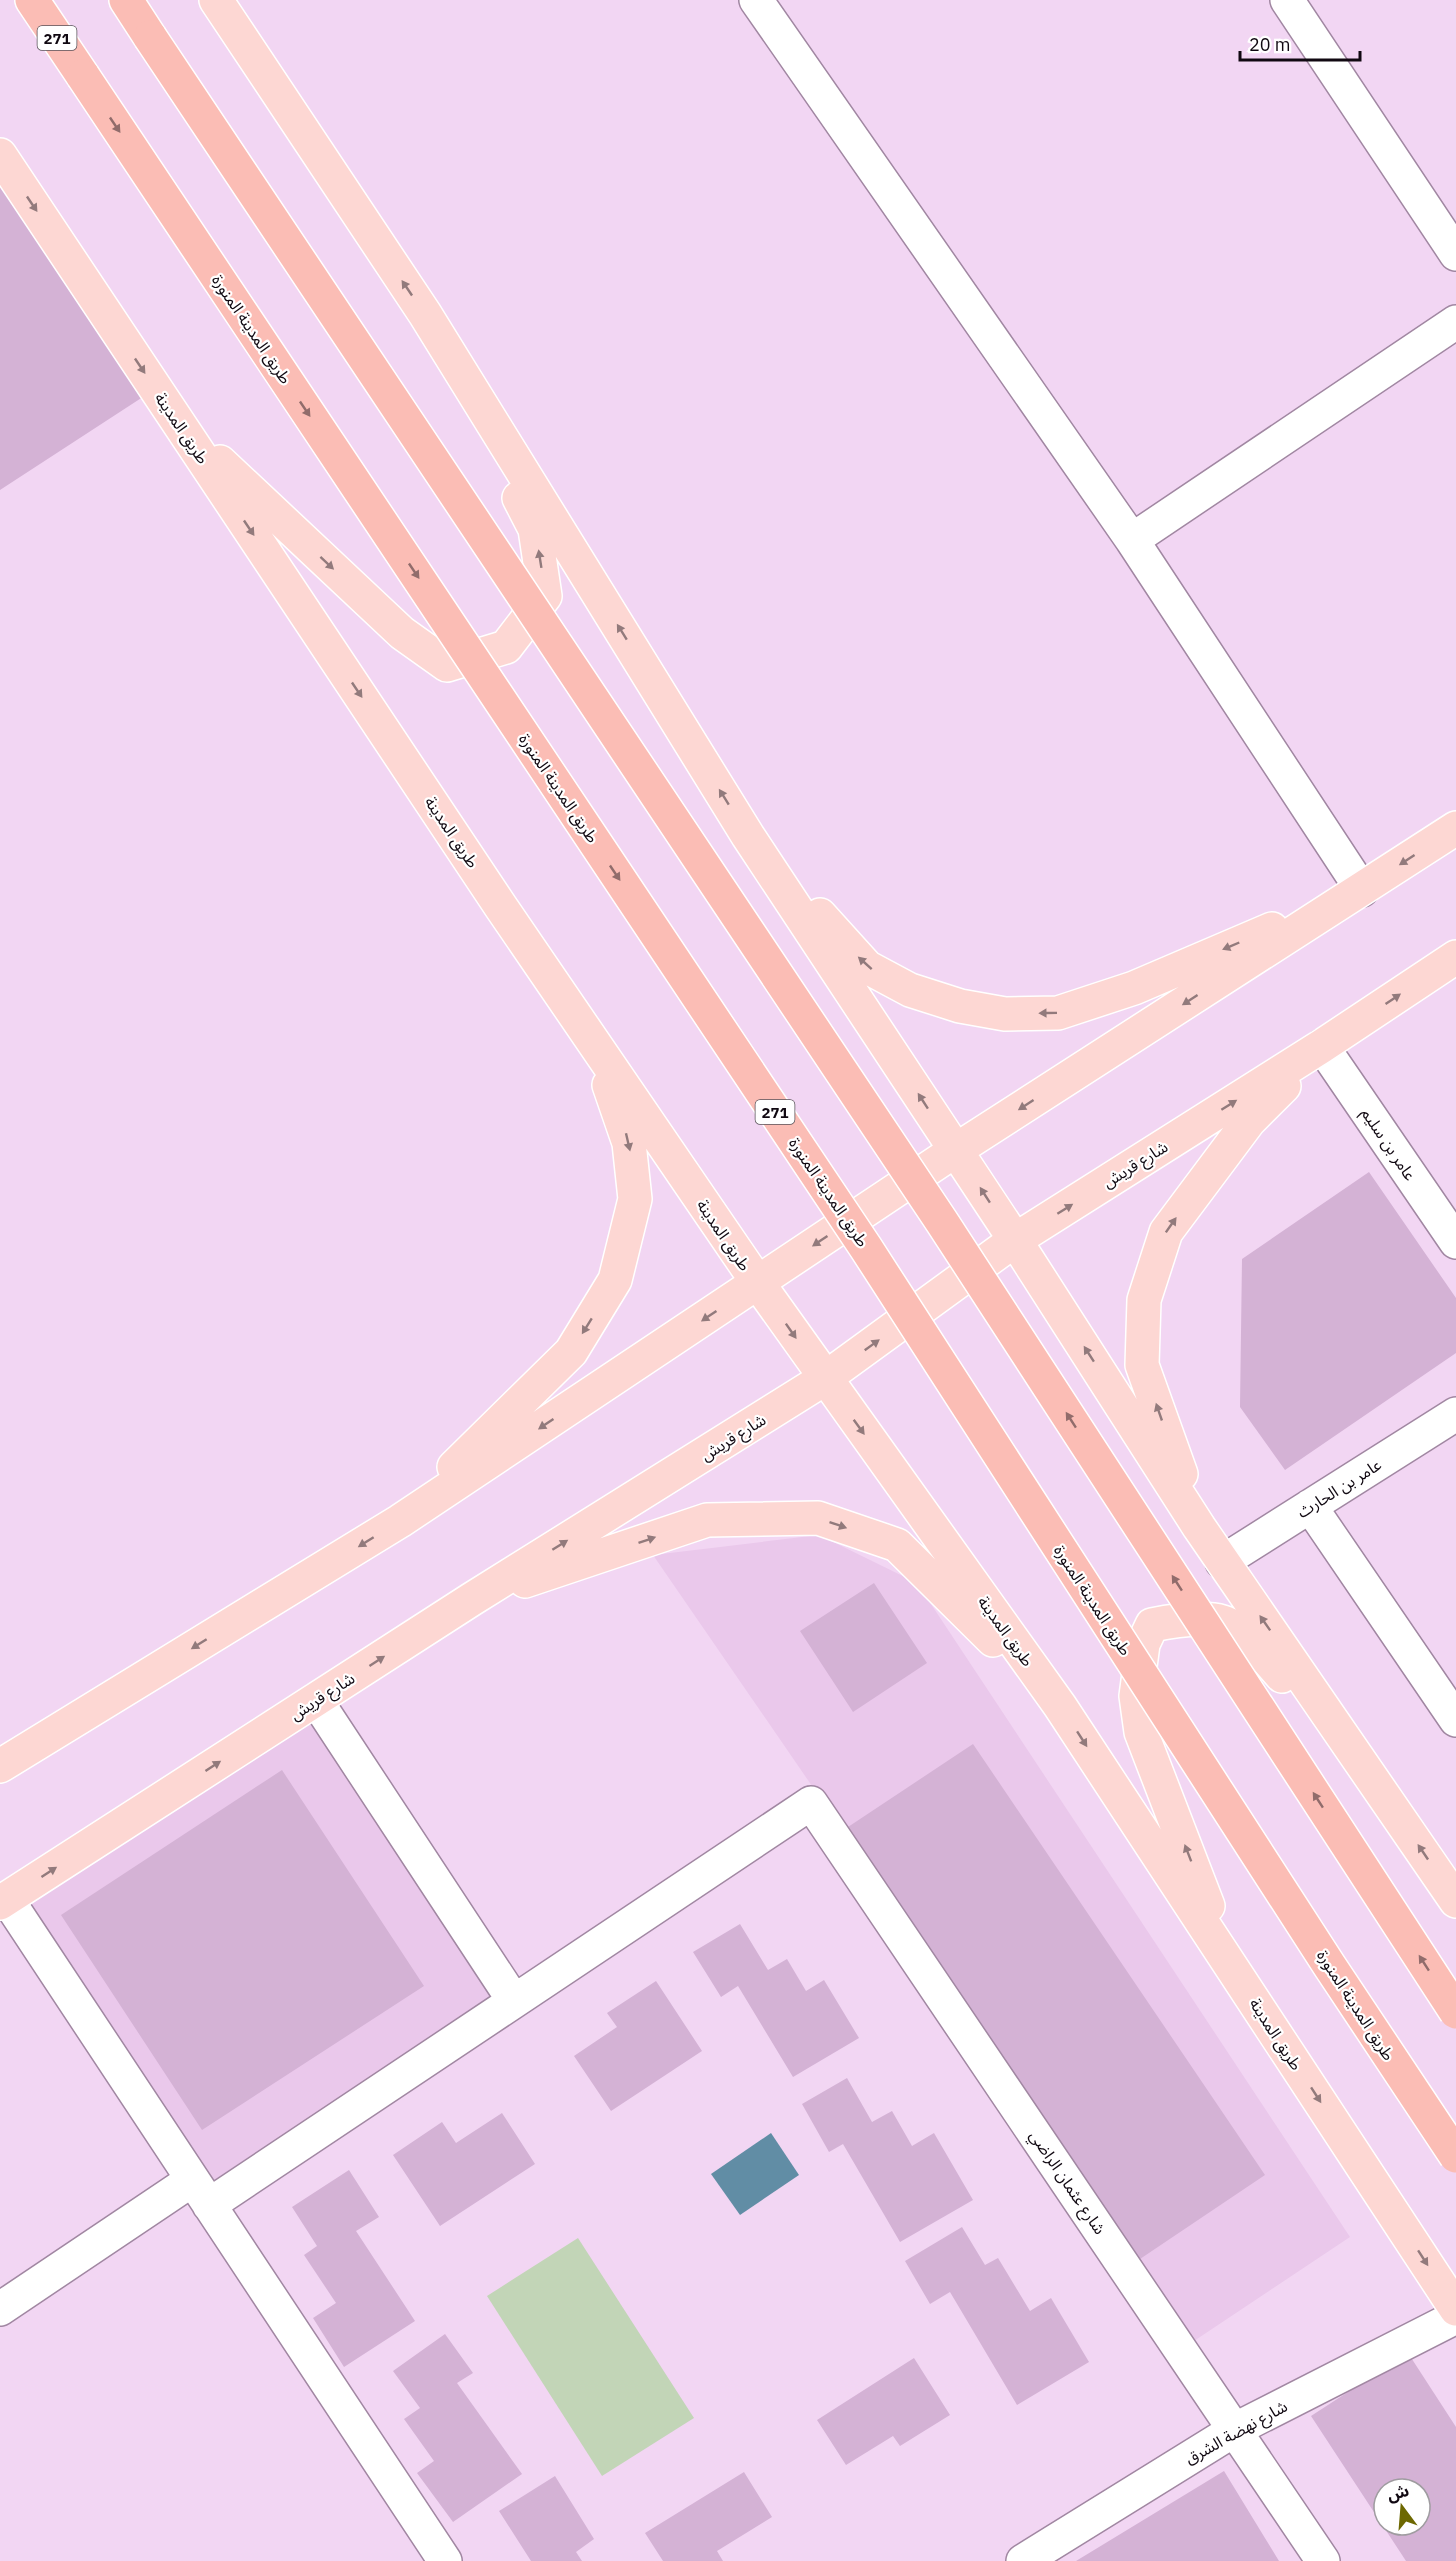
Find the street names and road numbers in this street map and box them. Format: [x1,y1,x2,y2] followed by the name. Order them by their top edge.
[38,26,76,50] road number: 271
[207,270,296,388] street label: طريق المدينة المنورة
[150,388,213,468] street label: طريق المدينة
[514,729,603,847] street label: طريق المدينة المنورة
[420,792,483,872] street label: طريق المدينة
[756,1100,794,1124] road number: 271
[1355,1104,1421,1186] street label: عامر بن سليم
[784,1133,873,1251] street label: طريق المدينة المنورة
[1099,1136,1173,1194] street label: شارع قريش
[692,1195,755,1275] street label: طريق المدينة
[697,1409,771,1467] street label: شارع قريش
[1293,1454,1385,1522] street label: عامر بن الحارث
[1049,1541,1136,1660] street label: طريق المدينة المنورة
[973,1592,1038,1671] street label: طريق المدينة
[286,1668,360,1727] street label: شارع قريش
[1312,1946,1399,2065] street label: طريق المدينة المنورة
[1244,1994,1307,2074] street label: طريق المدينة
[1023,2126,1110,2240] street label: شارع عثمان الراضي
[1181,2396,1292,2471] street label: شارع نهضة الشرق

